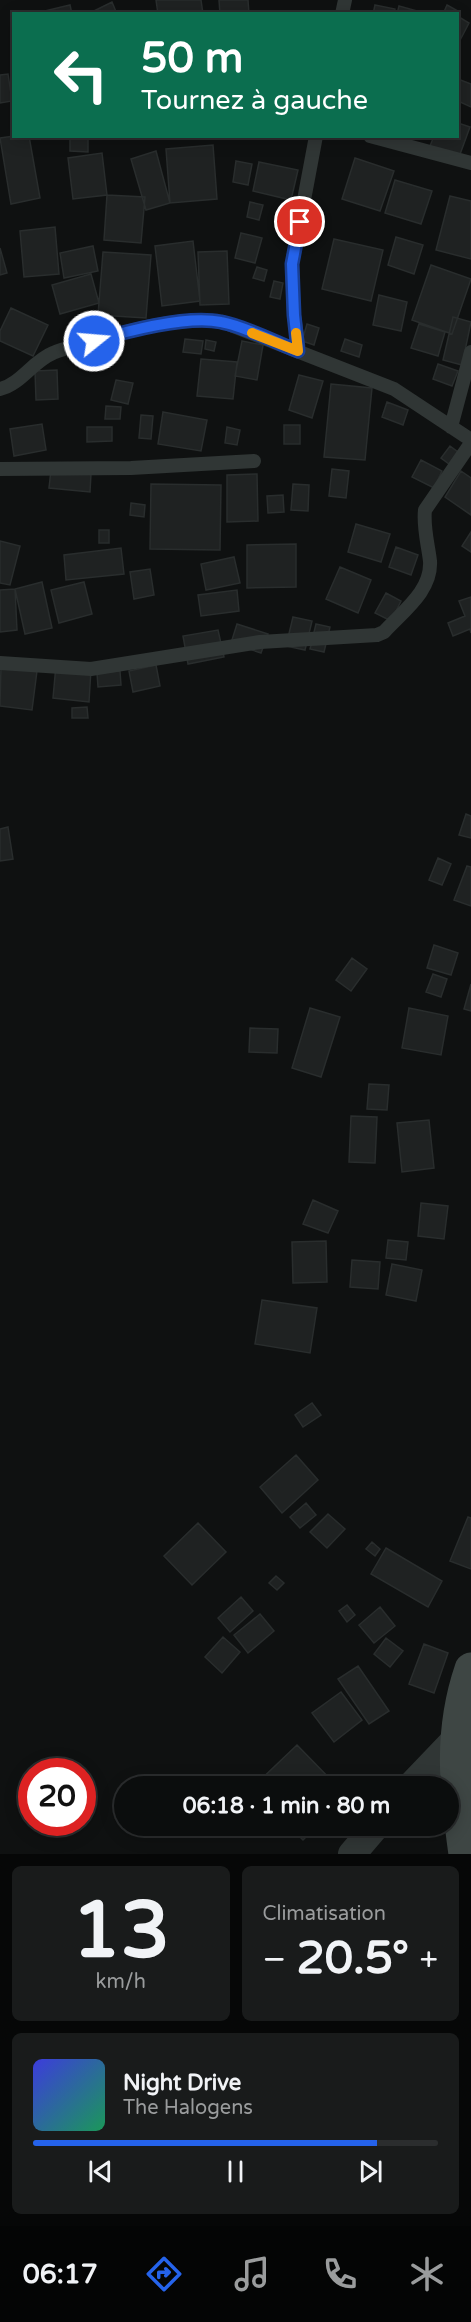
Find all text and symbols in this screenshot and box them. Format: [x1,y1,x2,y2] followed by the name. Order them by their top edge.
[141,33,243,84] text: 50 m
[42,36,120,114] icon: left
[141,84,368,117] text: Tournez à gauche
[274,196,325,247] pin
[283,205,316,238] icon: arrive
[62,309,126,373] position arrow
[18,1758,96,1836] speed limit sign: 20
[183,1793,390,1819] text: 06:18 · 1 min · 80 m
[72,1884,170,1978] text: 13
[263,1902,386,1926] text: Climatisation
[296,1932,409,1986] text: 20.5°
[263,1940,286,1979] text: −
[419,1940,438,1979] text: +
[96,1970,146,1994] text: km/h
[123,2070,241,2096] text: Night Drive
[123,2096,253,2120] text: The Halogens
[84,2155,117,2188] icon: previous
[219,2155,252,2188] icon: pause
[354,2155,387,2188] icon: next
[143,2253,185,2295] icon: directions
[231,2253,273,2295] icon: music
[319,2253,361,2295] icon: phone
[406,2253,448,2295] icon: climate
[23,2258,98,2291] text: 06:17

